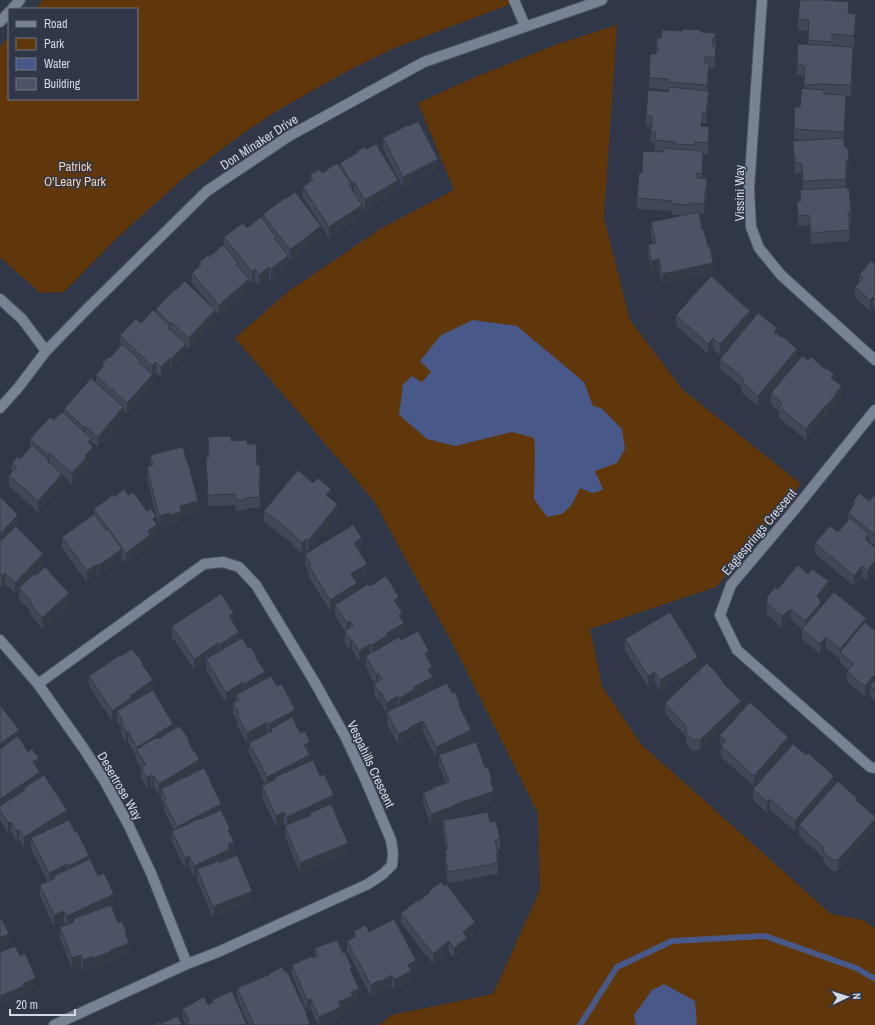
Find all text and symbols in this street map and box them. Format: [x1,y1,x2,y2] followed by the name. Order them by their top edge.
[8,8,138,100] legend
[44,16,68,32] text: Road
[44,36,64,52] text: Park
[44,56,71,72] text: Water
[44,76,81,92] text: Building
[217,110,301,173] street label: Don Minaker Drive
[44,158,107,190] park label: Patrick O'Leary Park
[731,164,748,221] street label: Vissini Way
[718,485,800,579] street label: Eaglesprings Crescent
[343,718,399,810] street label: Vespahills Crescent
[94,749,147,824] street label: Desertrose Way
[827,977,867,1017] north arrow
[10,991,75,1017] scale bar
[850,993,864,1000] text: N
[16,997,38,1013] text: 20 m

